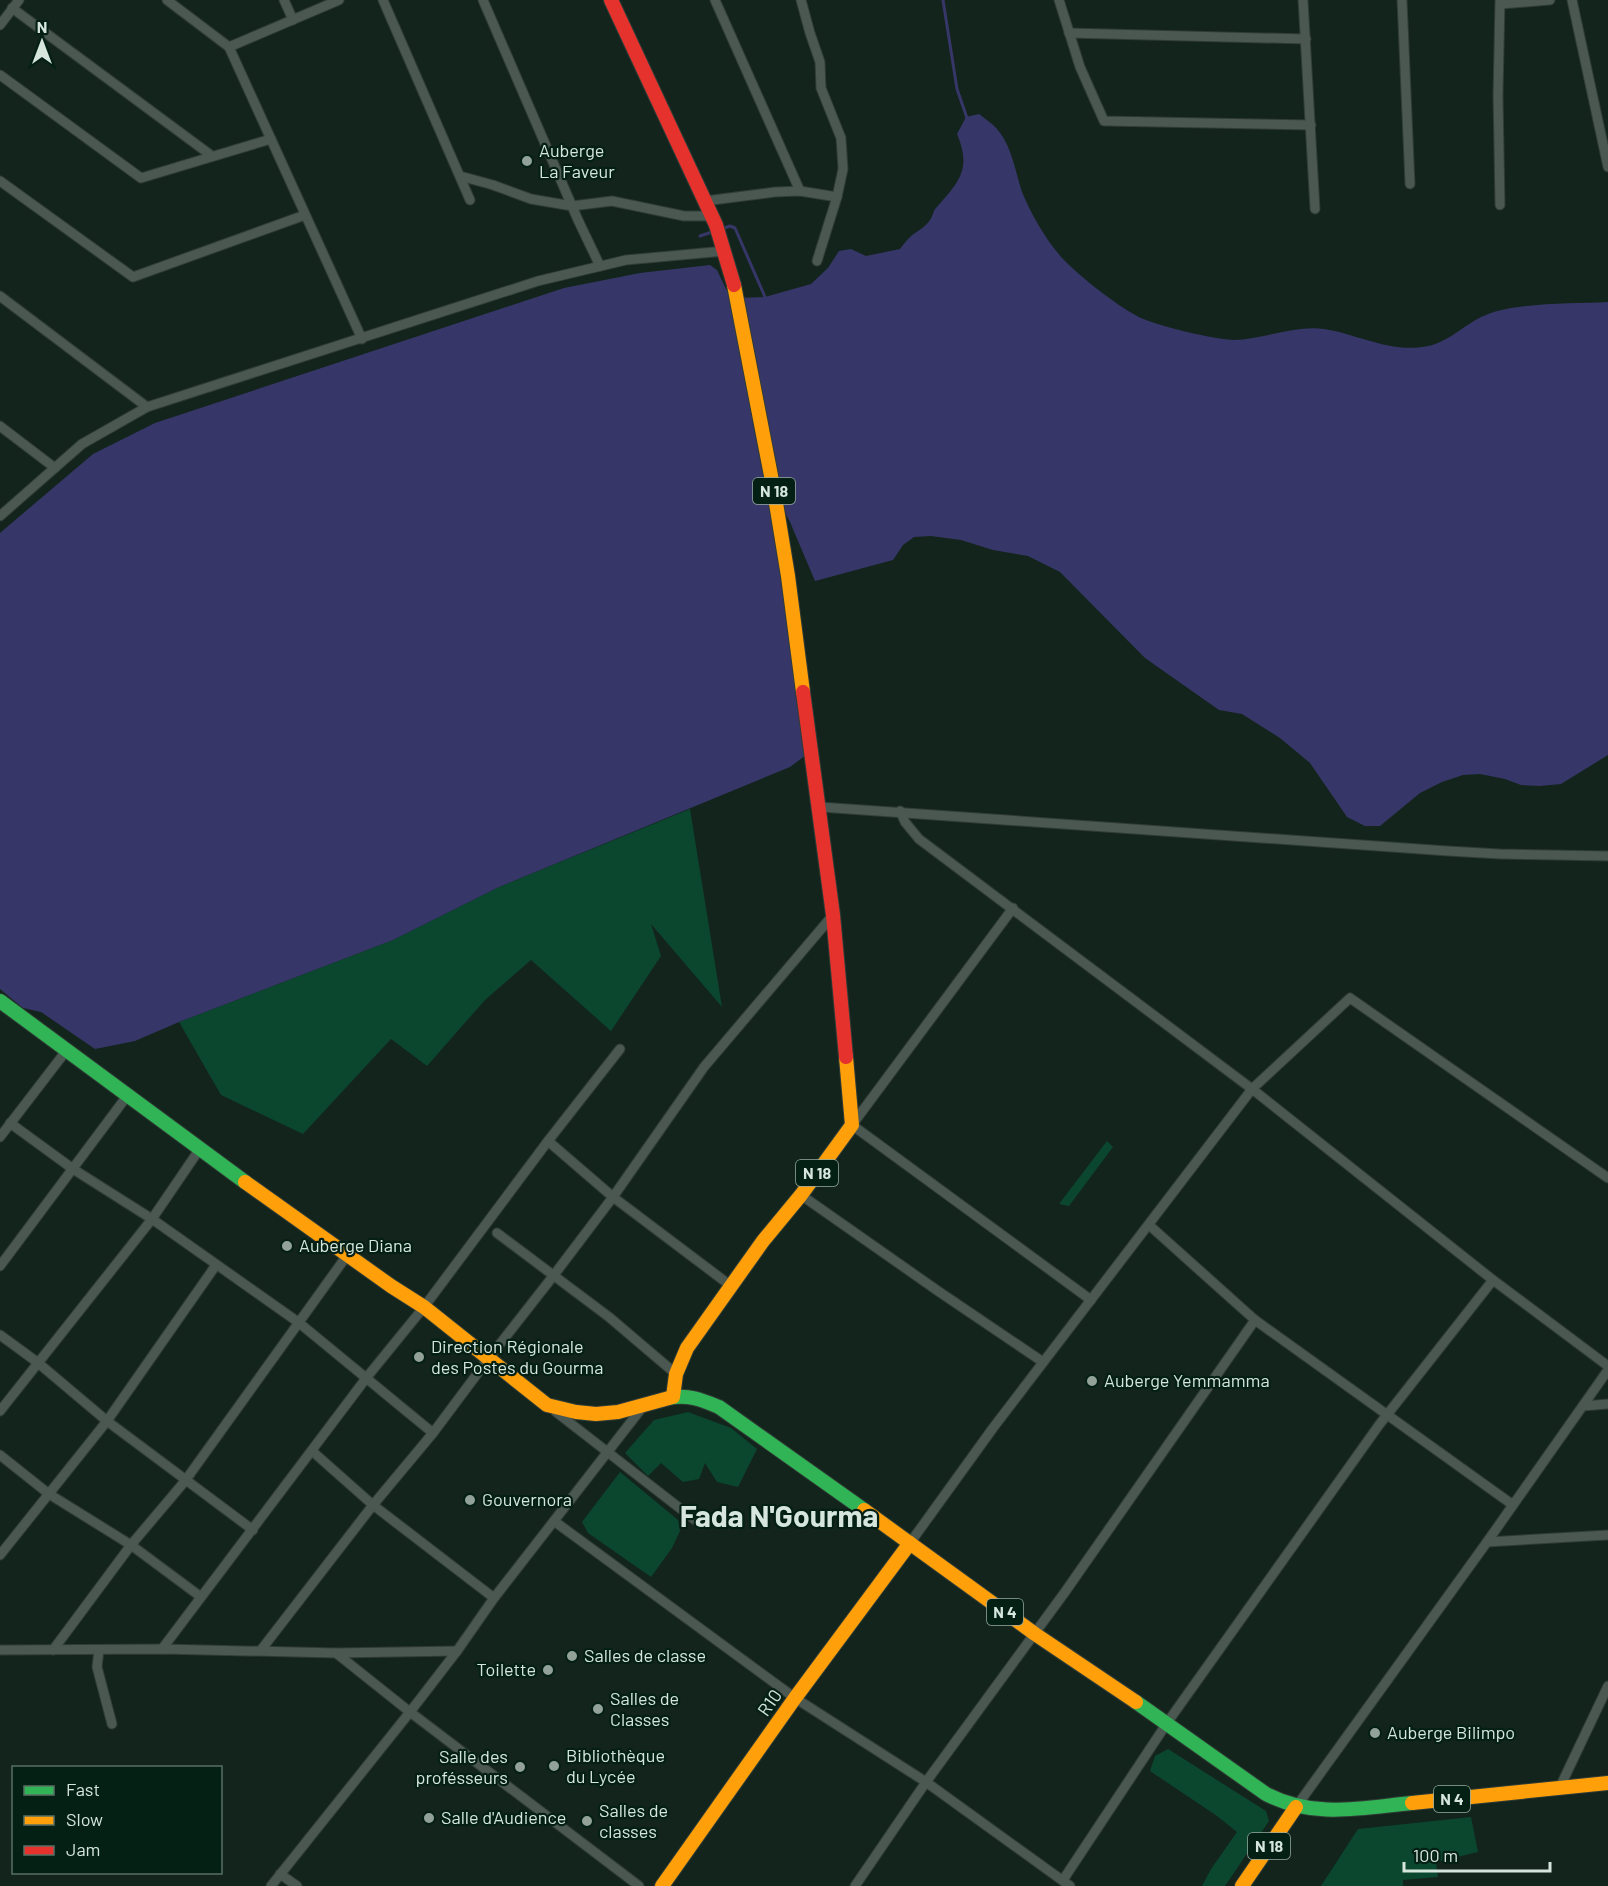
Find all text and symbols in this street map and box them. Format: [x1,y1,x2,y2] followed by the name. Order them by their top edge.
[12,12,72,72] north arrow
[37,17,47,36] text: N
[539,139,615,182] place label: Auberge La Faveur
[520,154,534,168] marker: Auberge La Faveur
[753,478,795,504] road number: N 18
[796,1160,838,1186] road number: N 18
[299,1234,412,1256] place label: Auberge Diana
[280,1239,294,1253] marker: Auberge Diana
[431,1335,603,1378] place label: Direction Régionale des Postes du Gourma
[412,1350,426,1364] marker: Direction Régionale des Postes du Gourma
[1104,1369,1270,1391] place label: Auberge Yemmamma
[1085,1374,1099,1388] marker: Auberge Yemmamma
[482,1488,572,1510] place label: Gouvernora
[463,1493,477,1507] marker: Gouvernora
[680,1497,878,1533] district label: Fada N'Gourma
[987,1599,1023,1625] road number: N 4
[584,1644,706,1666] place label: Salles de classe
[565,1649,579,1663] marker: Salles de classe
[477,1658,536,1680] place label: Toilette
[541,1663,555,1677] marker: Toilette
[752,1685,786,1720] street label: R10
[610,1687,679,1730] place label: Salles de Classes
[591,1702,605,1716] marker: Salles de Classes
[1387,1721,1515,1743] place label: Auberge Bilimpo
[1368,1726,1382,1740] marker: Auberge Bilimpo
[566,1744,665,1787] place label: Bibliothèque du Lycée
[415,1745,508,1788] place label: Salle des profésseurs
[547,1759,561,1773] marker: Bibliothèque du Lycée
[513,1760,527,1774] marker: Salle des profésseurs
[12,1766,222,1874] legend
[66,1778,100,1800] text: Fast
[1434,1786,1470,1812] road number: N 4
[599,1799,668,1842] place label: Salles de classes
[441,1806,566,1828] place label: Salle d'Audience
[66,1808,103,1830] text: Slow
[422,1811,436,1825] marker: Salle d'Audience
[580,1814,594,1828] marker: Salles de classes
[1248,1833,1290,1859] road number: N 18
[1404,1835,1550,1873] scale bar
[66,1838,100,1860] text: Jam
[1413,1844,1458,1866] text: 100 m

